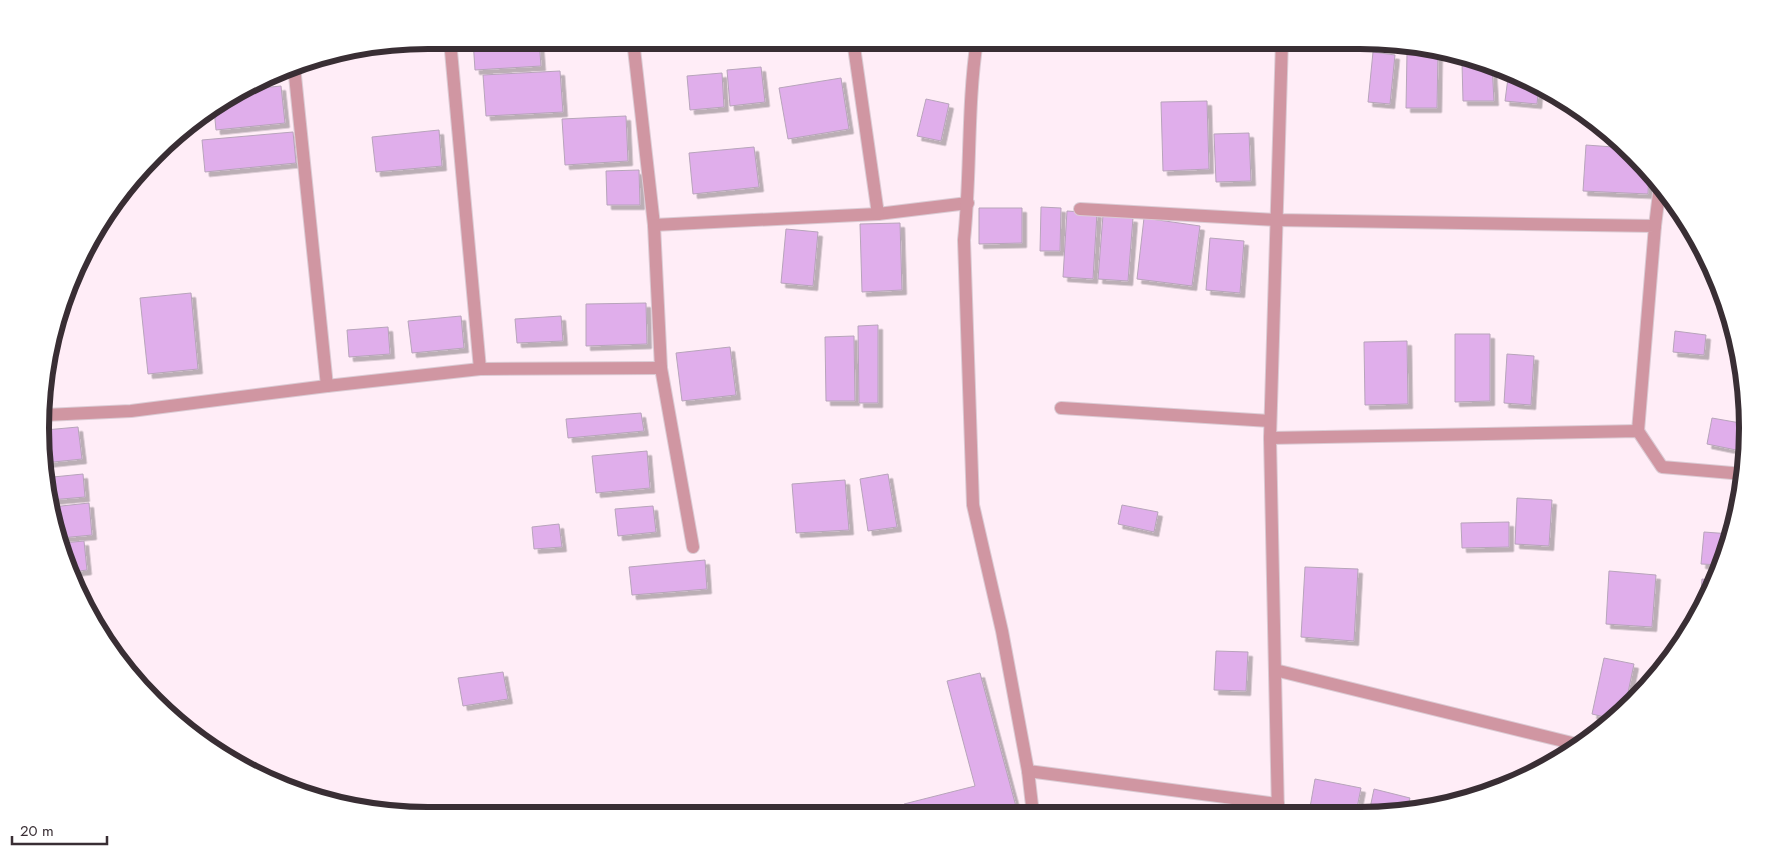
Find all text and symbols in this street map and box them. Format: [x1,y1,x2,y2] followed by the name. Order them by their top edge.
[12,814,108,846] scale bar
[20,820,54,842] text: 20 m

